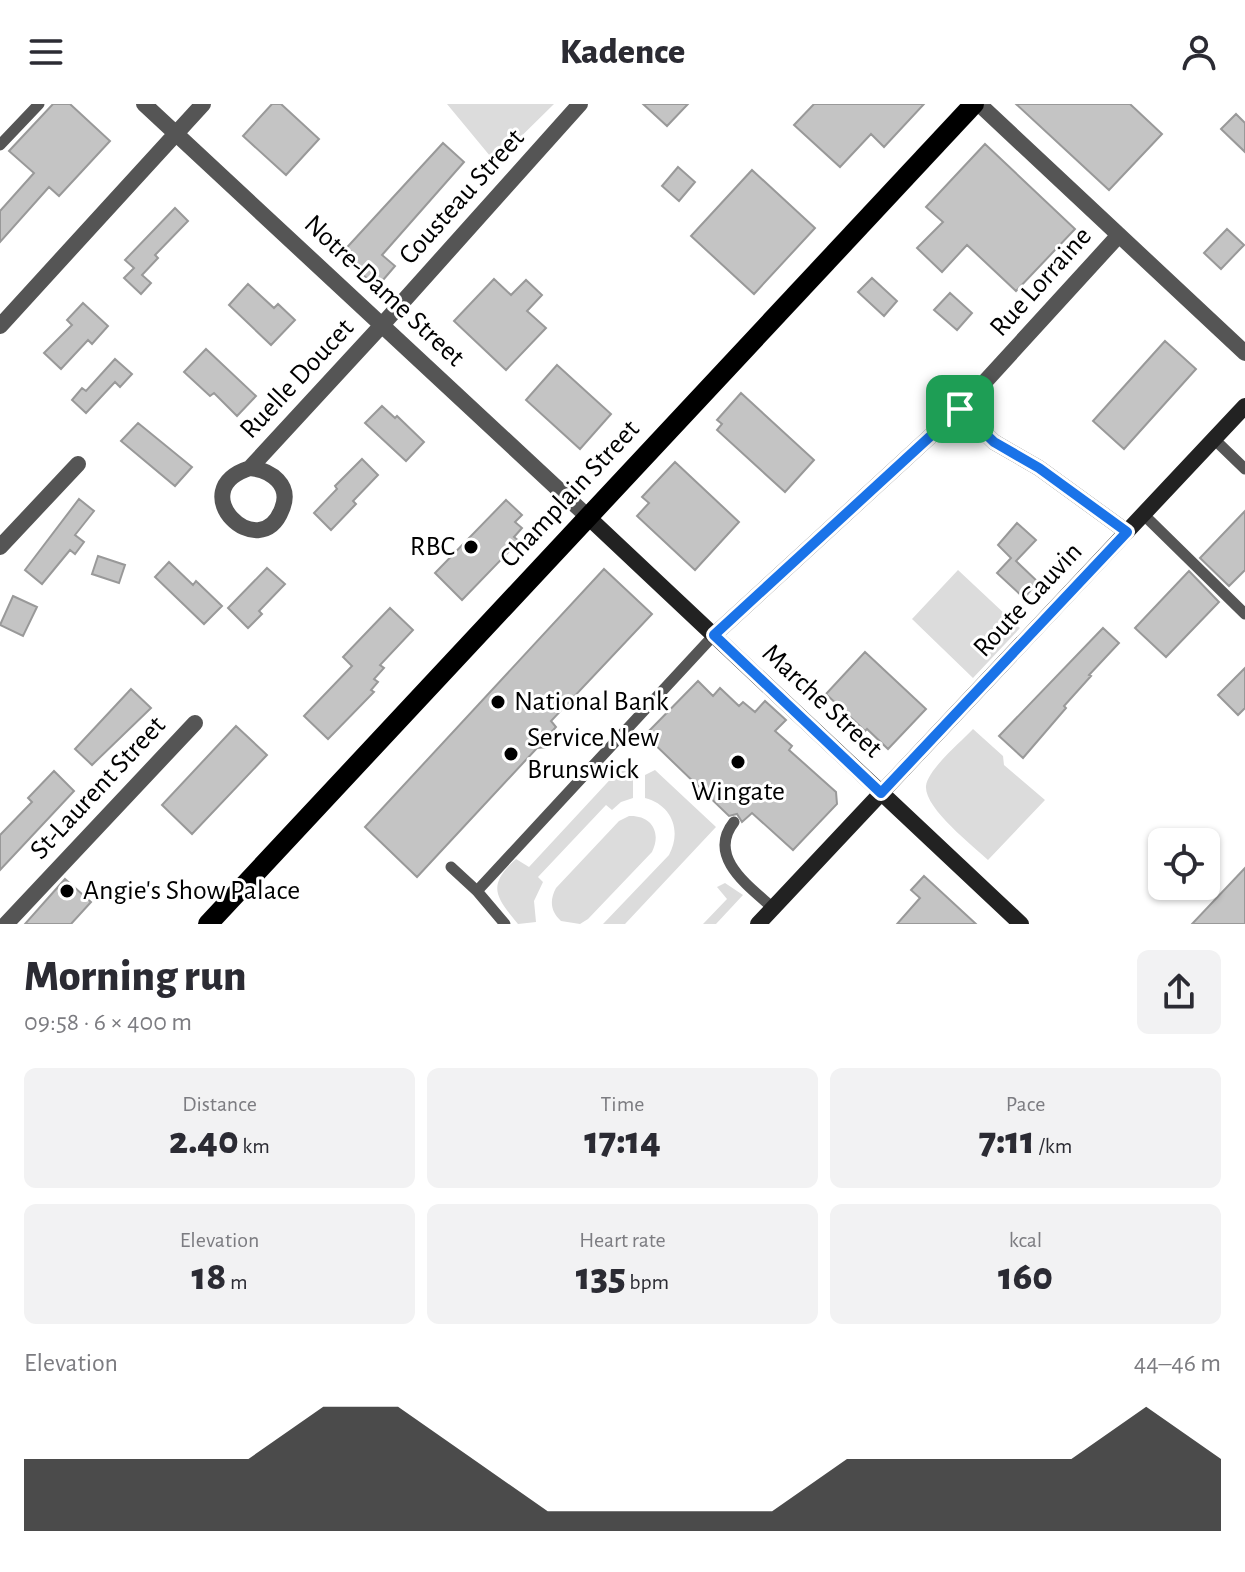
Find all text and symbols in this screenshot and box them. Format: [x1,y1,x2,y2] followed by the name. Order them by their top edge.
[24,30,68,74] icon: menu
[1177,30,1221,74] icon: person
[560,34,685,70] text: Kadence
[394,124,530,270] street label: Cousteau Street
[299,210,469,372] street label: Notre-Dame Street
[985,222,1097,342] street label: Rue Lorraine
[235,314,359,444] street label: Ruelle Doucet
[926,375,994,443] pin
[938,387,982,431] icon: arrive
[495,415,645,573] street label: Champlain Street
[410,533,455,561] place label: RBC
[968,537,1088,663] street label: Route Gauvin
[462,538,480,556] marker: RBC
[757,639,887,763] street label: Marche Street
[514,688,669,716] place label: National Bank
[489,693,507,711] marker: National Bank
[25,711,171,865] street label: St-Laurent Street
[527,724,659,784] place label: Service New Brunswick
[502,745,520,763] marker: Service New Brunswick
[729,753,747,771] marker: Wingate
[691,778,785,806] place label: Wingate
[1148,828,1220,900] map controls
[1148,828,1220,900] button: locate
[83,877,300,905] place label: Angie's Show Palace
[58,882,76,900] marker: Angie's Show Palace
[1137,950,1221,1034] button: share
[24,955,247,999] text: Morning run
[24,1009,192,1035] text: 09:58 · 6 × 400 m
[182,1093,257,1115] text: Distance
[601,1093,644,1115] text: Time
[1006,1093,1045,1115] text: Pace
[169,1121,239,1161] text: 2.40
[584,1121,661,1161] text: 17:14
[979,1121,1035,1161] text: 7:11
[239,1135,270,1157] text: km
[1035,1135,1072,1157] text: /km
[180,1229,259,1251] text: Elevation
[579,1229,666,1251] text: Heart rate
[1009,1229,1042,1251] text: kcal
[191,1257,226,1297] text: 18
[576,1257,626,1297] text: 135
[998,1257,1053,1297] text: 160
[226,1271,248,1293] text: m
[626,1271,669,1293] text: bpm
[24,1350,118,1376] text: Elevation
[1134,1350,1221,1376] text: 44–46 m

